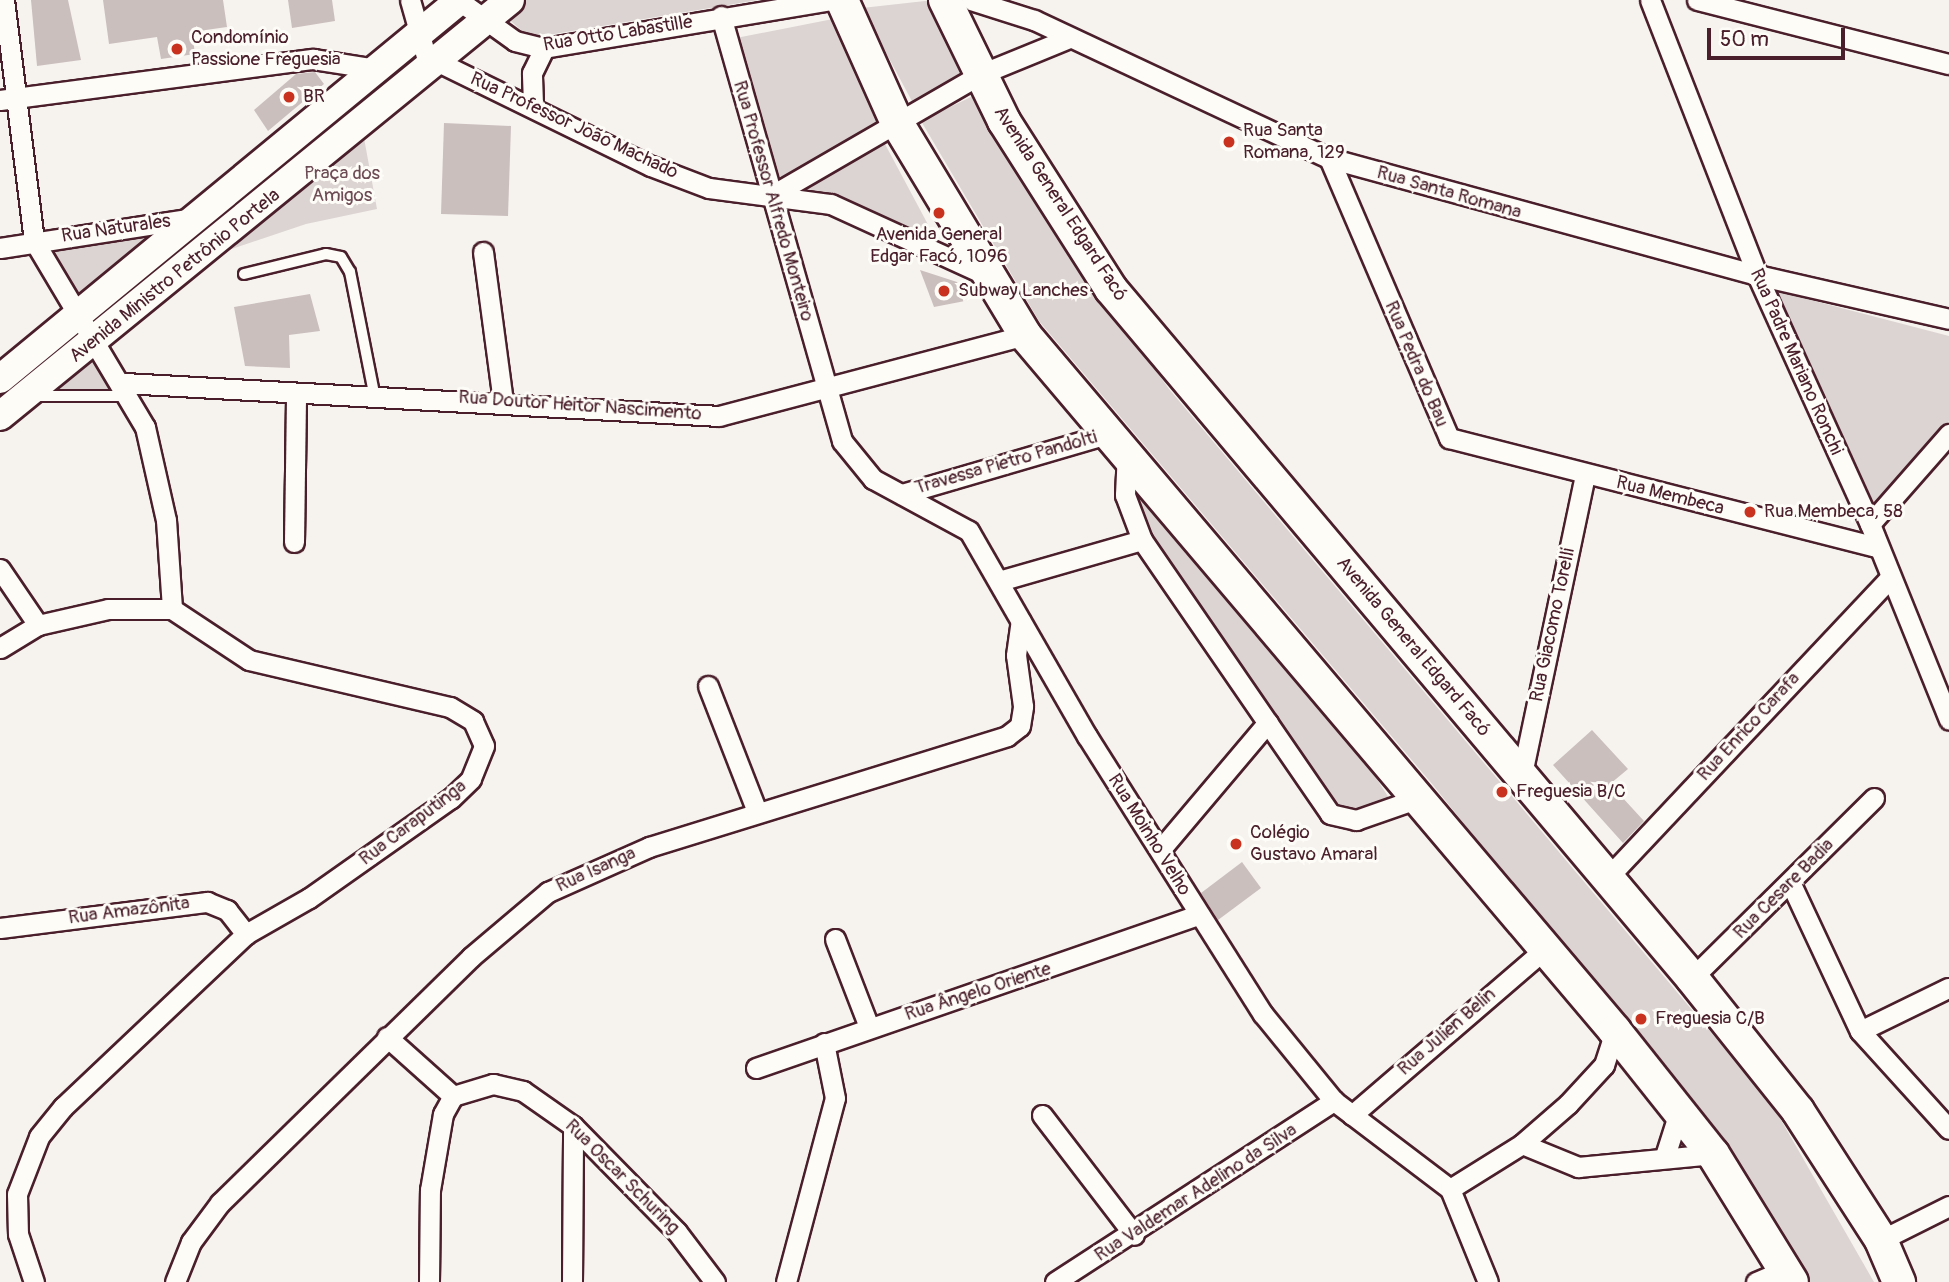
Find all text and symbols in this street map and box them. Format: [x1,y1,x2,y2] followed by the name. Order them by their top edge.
[542,11,694,57] street label: Rua Otto Labastille
[1711,14,1849,58] scale bar
[1720,26,1769,53] text: 50 m
[191,27,341,71] place label: Condomínio Passione Freguesia
[169,41,185,57] marker: Condomínio Passione Freguesia
[466,68,682,184] street label: Rua Professor João Machado
[728,78,818,324] street label: Rua Professor Alfredo Monteiro
[303,86,325,108] place label: BR
[281,89,297,105] marker: BR
[988,102,1132,306] street label: Avenida General Edgard Facó
[1243,120,1345,164] place label: Rua Santa Romana, 129
[1221,134,1237,150] marker: Rua Santa Romana, 129
[1374,161,1524,225] street label: Rua Santa Romana
[304,163,380,207] park label: Praça dos Amigos
[65,184,285,368] street label: Avenida Ministro Petrônio Portela
[931,205,947,221] marker: Avenida General Edgar Facó, 1096
[60,210,172,248] street label: Rua Naturales
[870,224,1008,268] place label: Avenida General Edgar Facó, 1096
[1745,265,1847,459] street label: Rua Padre Mariano Ronchi
[958,280,1088,302] place label: Subway Lanches
[936,283,952,299] marker: Subway Lanches
[1379,298,1453,430] street label: Rua Pedra do Bau
[458,386,702,426] street label: Rua Doutor Heitor Nascimento
[912,426,1100,500] street label: Travessa Pietro Pandolti
[1614,472,1726,520] street label: Rua Membeca
[1764,501,1903,523] place label: Rua Membeca, 58
[1742,504,1758,520] marker: Rua Membeca, 58
[1526,546,1580,704] street label: Rua Giacomo Torelli
[1331,553,1495,741] street label: Avenida General Edgard Facó
[1693,668,1805,786] street label: Rua Enrico Carafa
[1103,770,1195,900] street label: Rua Moinho Velho
[355,775,471,871] street label: Rua Caraputinga
[1516,781,1626,803] place label: Freguesia B/C
[1494,784,1510,800] marker: Freguesia B/C
[1250,822,1378,866] place label: Colégio Gustavo Amaral
[1729,834,1839,944] street label: Rua Cesare Badia
[1228,836,1244,852] marker: Colégio Gustavo Amaral
[553,842,639,898] street label: Rua Isanga
[67,892,191,930] street label: Rua Amazônita
[902,958,1054,1026] street label: Rua Ângelo Oriente
[1393,983,1501,1081] street label: Rua Julien Belin
[1655,1008,1765,1030] place label: Freguesia C/B
[1633,1011,1649,1027] marker: Freguesia C/B
[560,1115,684,1239] street label: Rua Oscar Schuring
[1091,1119,1301,1267] street label: Rua Valdemar Adelino da Silva

